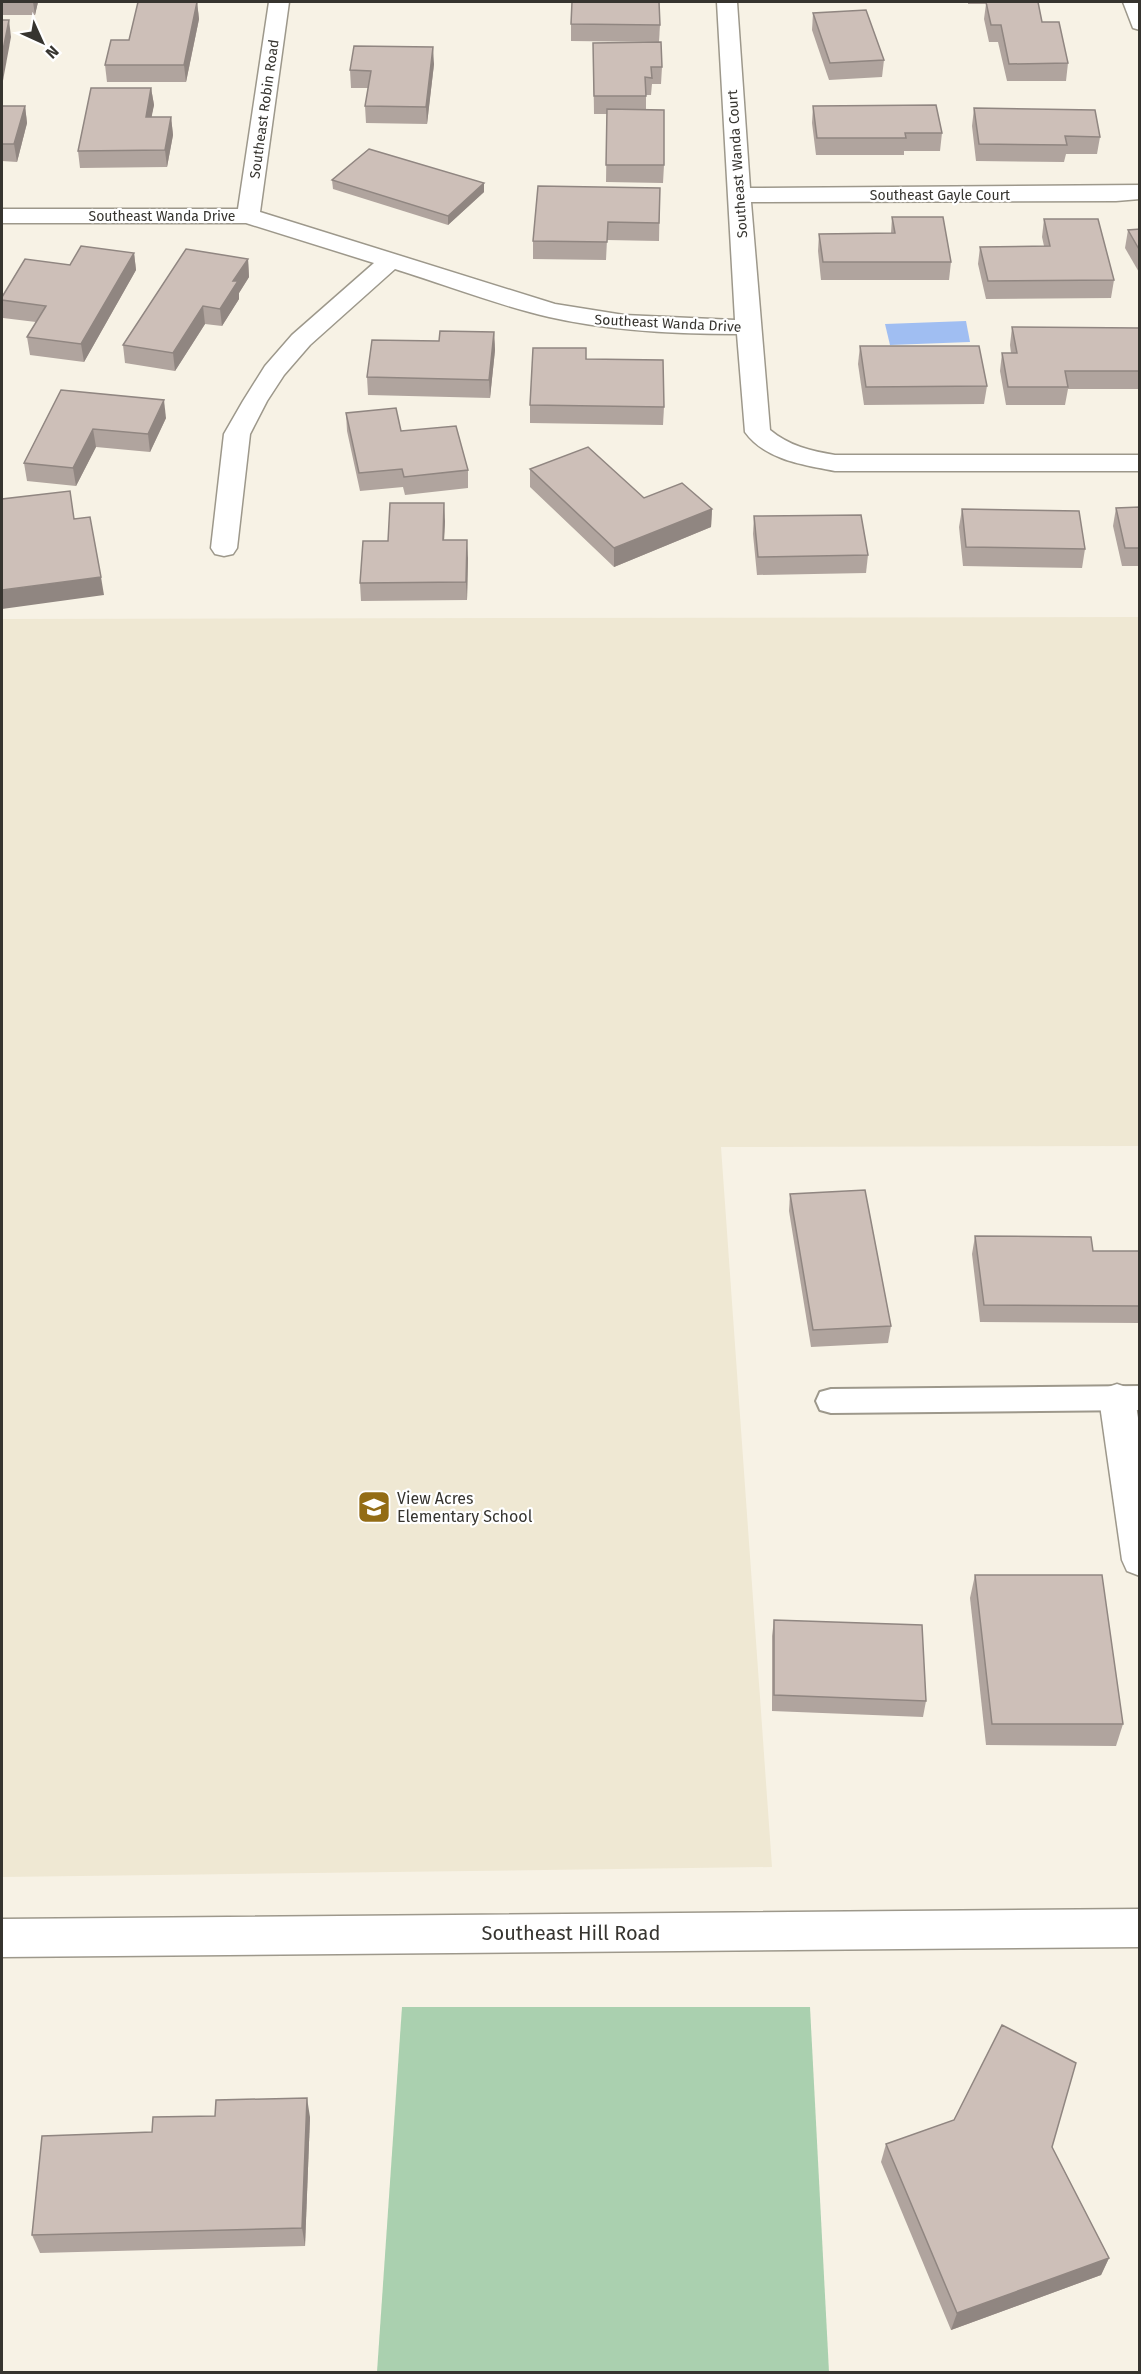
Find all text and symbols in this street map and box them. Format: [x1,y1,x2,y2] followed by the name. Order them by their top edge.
[12,12,72,72] north arrow
[246,38,283,180] street label: Southeast Robin Road
[42,42,63,63] text: N
[724,88,751,239] street label: Southeast Wanda Court
[870,187,1011,204] street label: Southeast Gayle Court
[89,208,235,225] street label: Southeast Wanda Drive
[594,311,742,336] street label: Southeast Wanda Drive
[356,1489,392,1525] school or university icon: View Acres Elementary School
[397,1489,533,1526] place label: View Acres Elementary School
[482,1921,660,1945] street label: Southeast Hill Road

